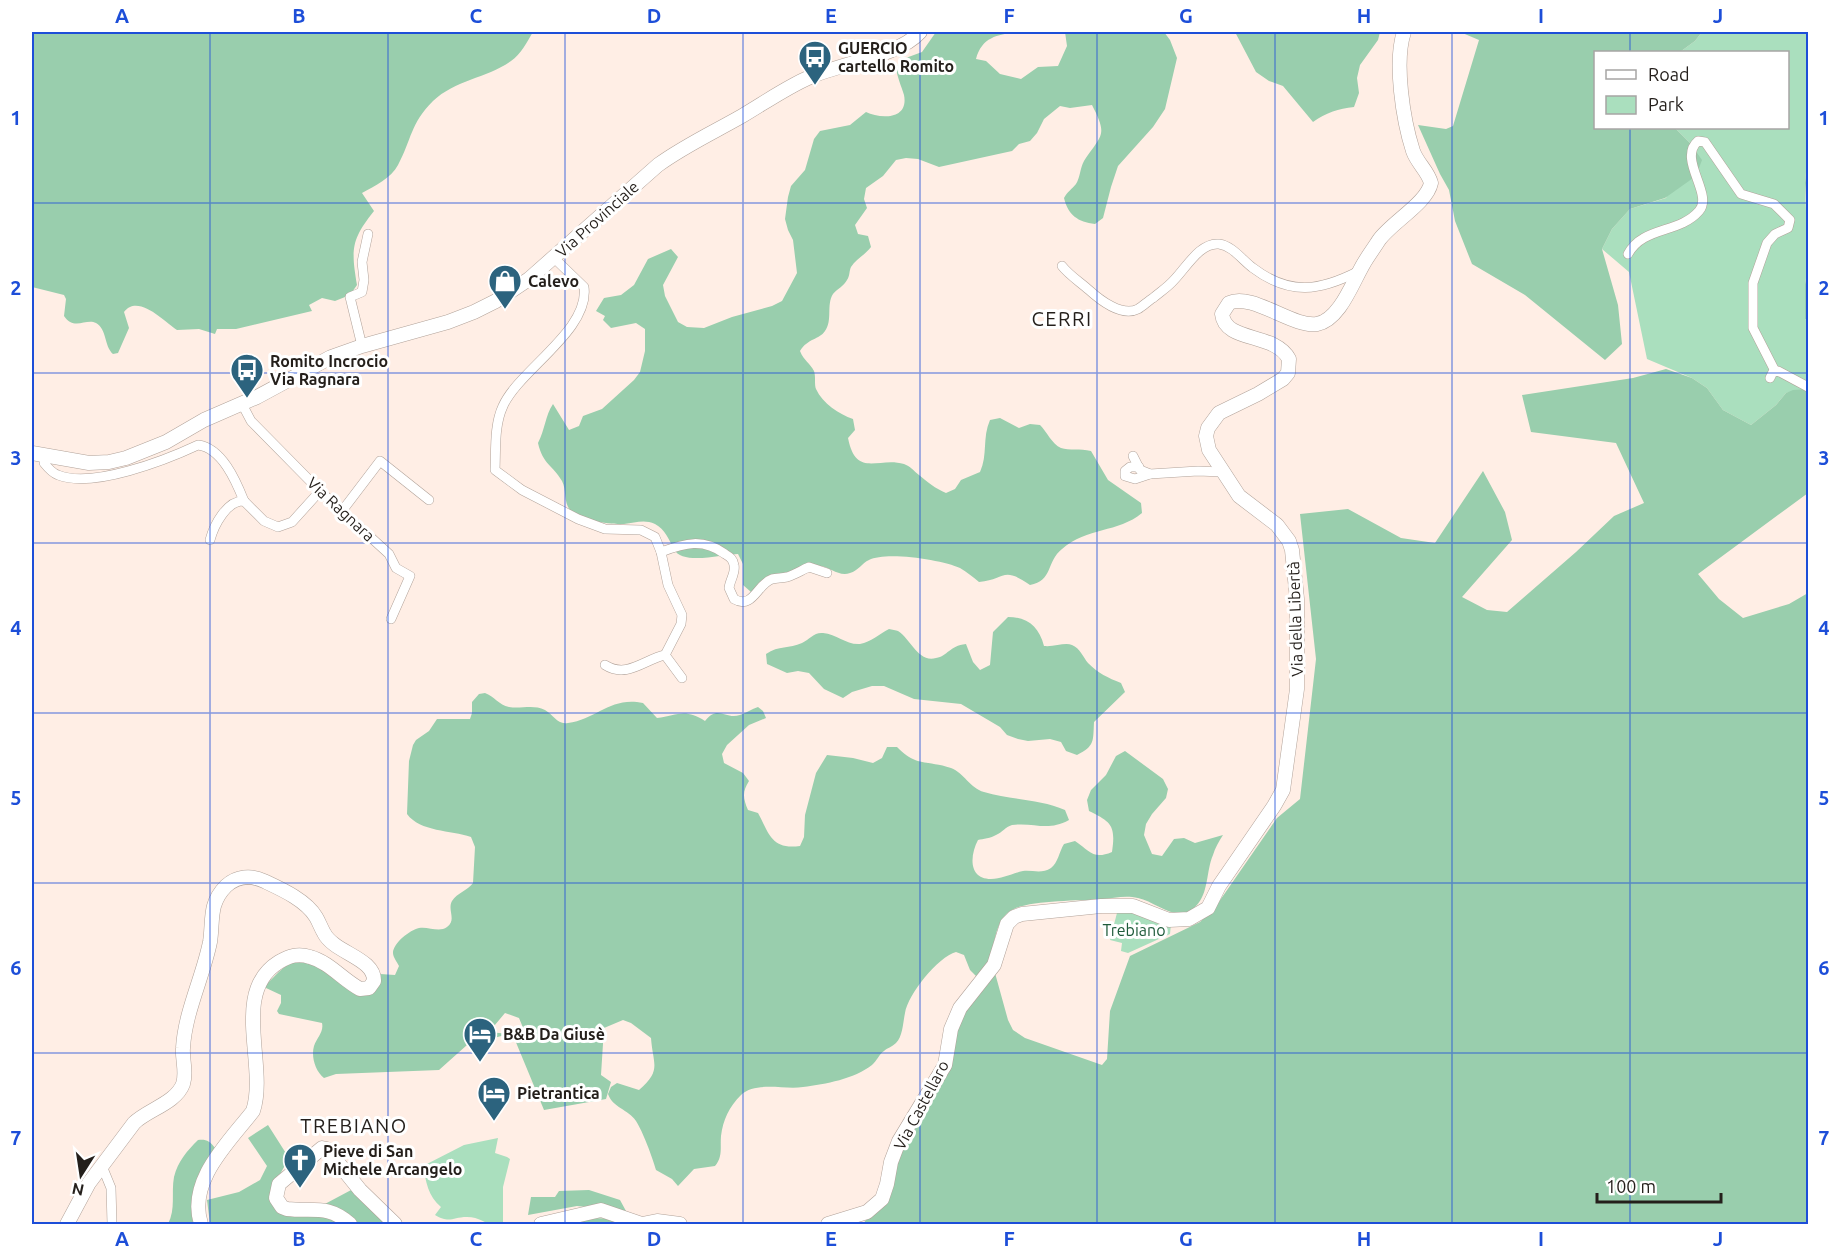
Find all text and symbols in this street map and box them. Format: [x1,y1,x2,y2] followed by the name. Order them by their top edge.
[115,4,129,27] text: A
[292,4,306,27] text: B
[470,4,483,27] text: C
[647,4,661,27] text: D
[825,4,837,27] text: E
[1003,4,1015,27] text: F
[1179,4,1193,27] text: G
[1357,4,1371,27] text: H
[1538,4,1544,27] text: I
[1713,4,1723,27] text: J
[797,39,833,86] bus stop icon: GUERCIO cartello Romito
[838,39,954,75] place label: GUERCIO cartello Romito
[1594,51,1789,129] legend
[1648,64,1690,84] text: Road
[1648,94,1684,114] text: Park
[10,106,22,129] text: 1
[1818,106,1830,129] text: 1
[552,177,642,261] street label: Via Provinciale
[487,263,523,310] shop icon: Calevo
[528,272,579,290] place label: Calevo
[10,276,22,299] text: 2
[1818,276,1830,299] text: 2
[1031,307,1093,330] district label: CERRI
[229,352,265,399] bus stop icon: Romito Incrocio Via Ragnara
[270,352,388,388] place label: Romito Incrocio Via Ragnara
[10,446,22,469] text: 3
[1818,446,1830,469] text: 3
[304,473,378,545] street label: Via Ragnara
[1284,561,1306,677] street label: Via della Libertà
[10,616,22,639] text: 4
[1818,616,1830,639] text: 4
[10,786,22,809] text: 5
[1818,786,1830,809] text: 5
[1102,921,1166,939] park label: Trebiano
[10,956,22,979] text: 6
[1818,956,1830,979] text: 6
[462,1016,498,1063] hotel icon: B&B Da Giusè
[503,1025,605,1043] place label: B&B Da Giusè
[890,1057,952,1153] street label: Via Castellaro
[476,1075,512,1122] hotel icon: Pietrantica
[517,1084,600,1102] place label: Pietrantica
[300,1114,408,1137] district label: TREBIANO
[10,1126,22,1149] text: 7
[1818,1126,1830,1149] text: 7
[282,1142,318,1189] church icon: Pieve di San Michele Arcangelo
[323,1142,462,1178] place label: Pieve di San Michele Arcangelo
[51,1145,111,1205] north arrow
[1597,1166,1722,1204] scale bar
[1606,1176,1656,1196] text: 100 m
[70,1180,86,1200] text: N
[115,1227,129,1250] text: A
[292,1227,306,1250] text: B
[470,1227,483,1250] text: C
[647,1227,661,1250] text: D
[825,1227,837,1250] text: E
[1003,1227,1015,1250] text: F
[1179,1227,1193,1250] text: G
[1357,1227,1371,1250] text: H
[1538,1227,1544,1250] text: I
[1713,1227,1723,1250] text: J

